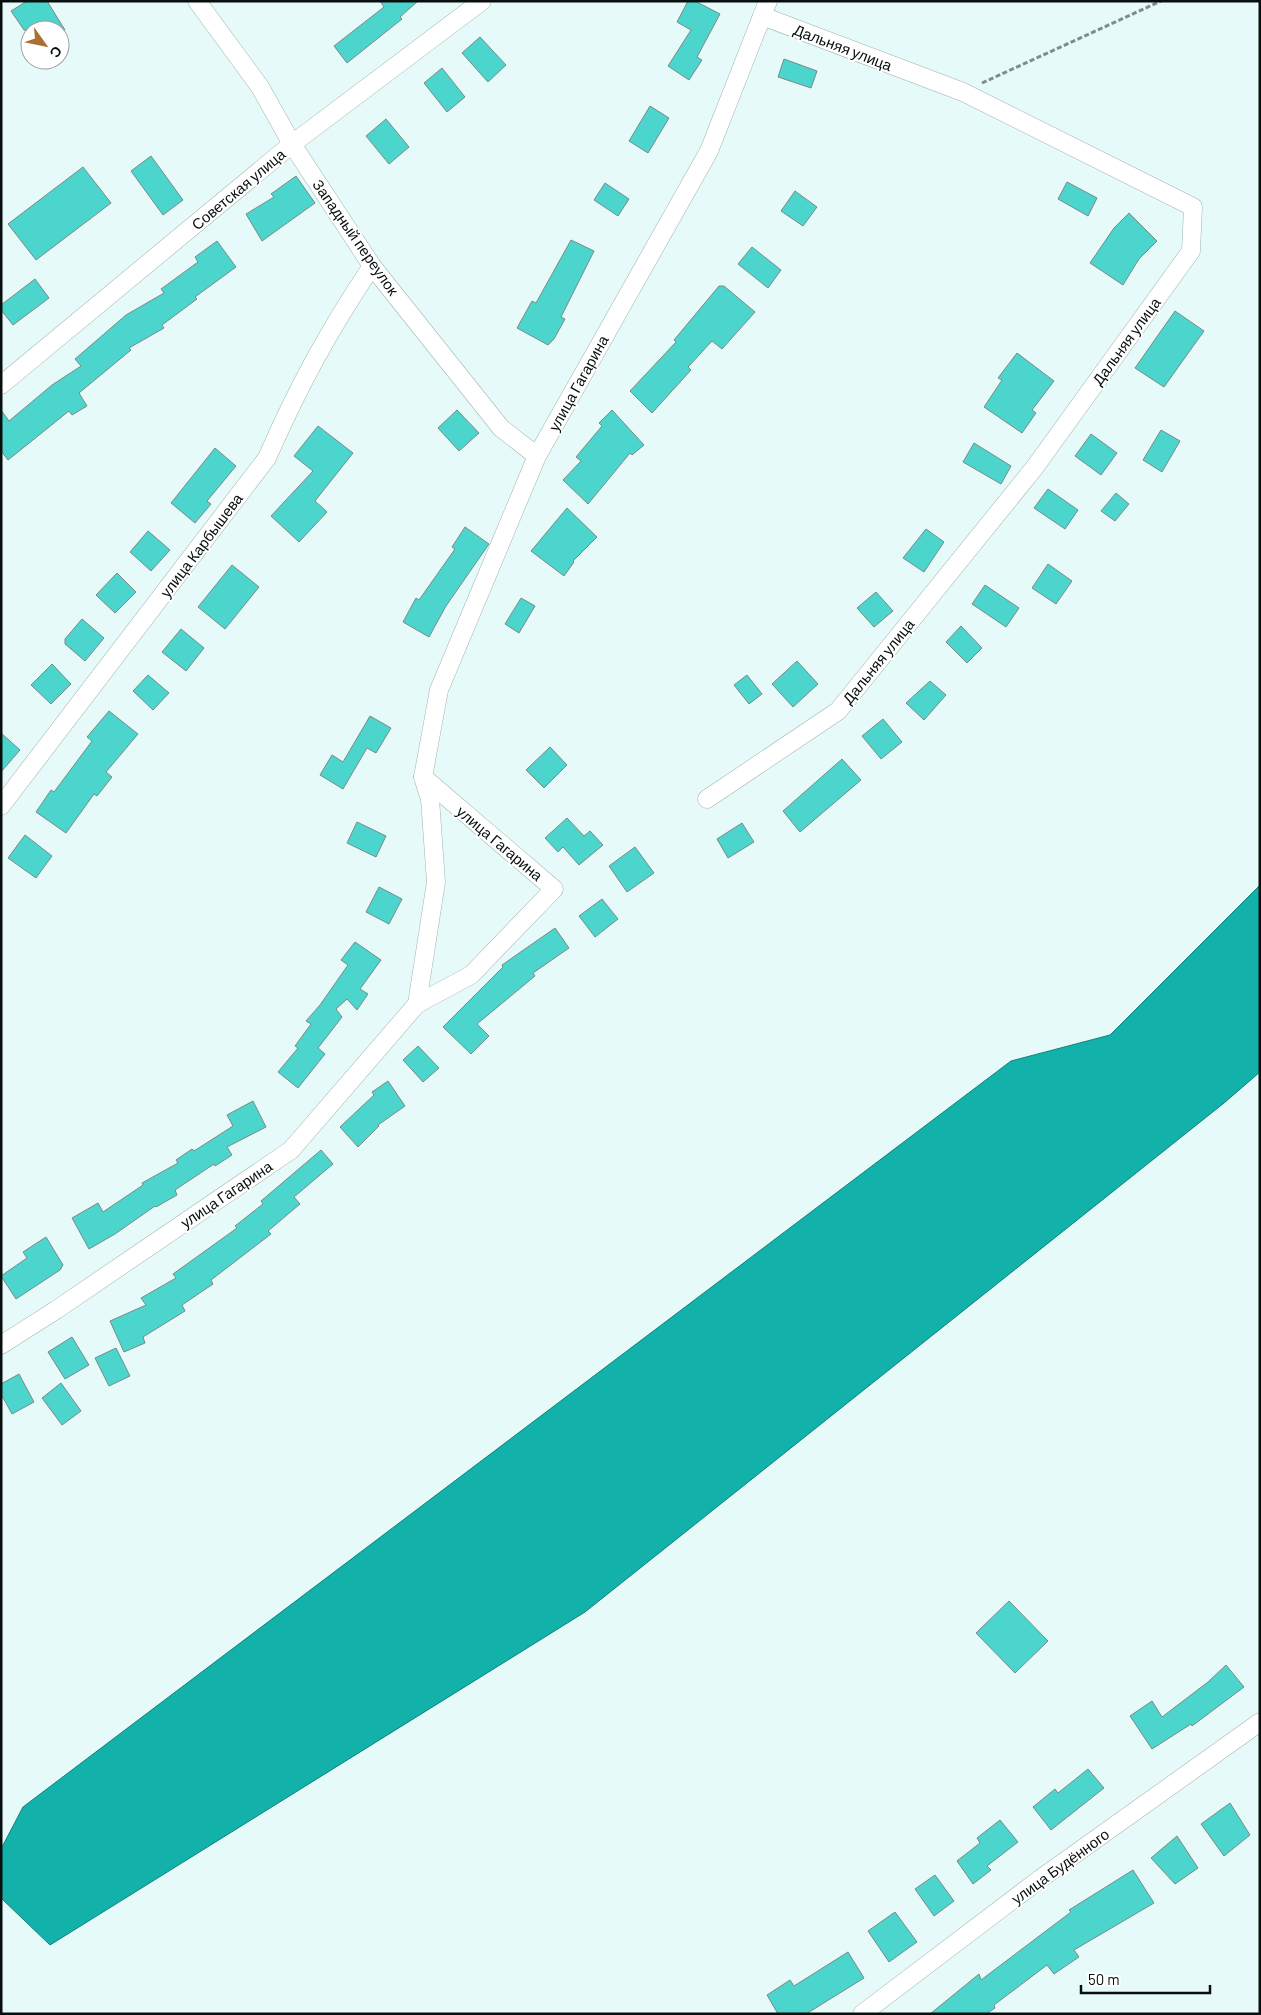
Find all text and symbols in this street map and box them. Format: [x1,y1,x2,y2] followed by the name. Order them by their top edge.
[20,20,70,70] north arrow
[791,20,895,74] street label: Дальняя улица
[46,43,66,61] text: С
[188,144,289,233] street label: Советская улица
[309,176,403,299] street label: Западный переулок
[1088,293,1164,388] street label: Дальняя улица
[544,331,612,434] street label: улица Гагарина
[156,489,246,601] street label: улица Карбышева
[838,614,918,707] street label: Дальняя улица
[453,802,547,885] street label: улица Гагарина
[177,1156,276,1231] street label: улица Гагарина
[1008,1825,1112,1907] street label: улица Будённого
[1081,1962,1210,1994] scale bar
[1088,1970,1120,1988] text: 50 m

